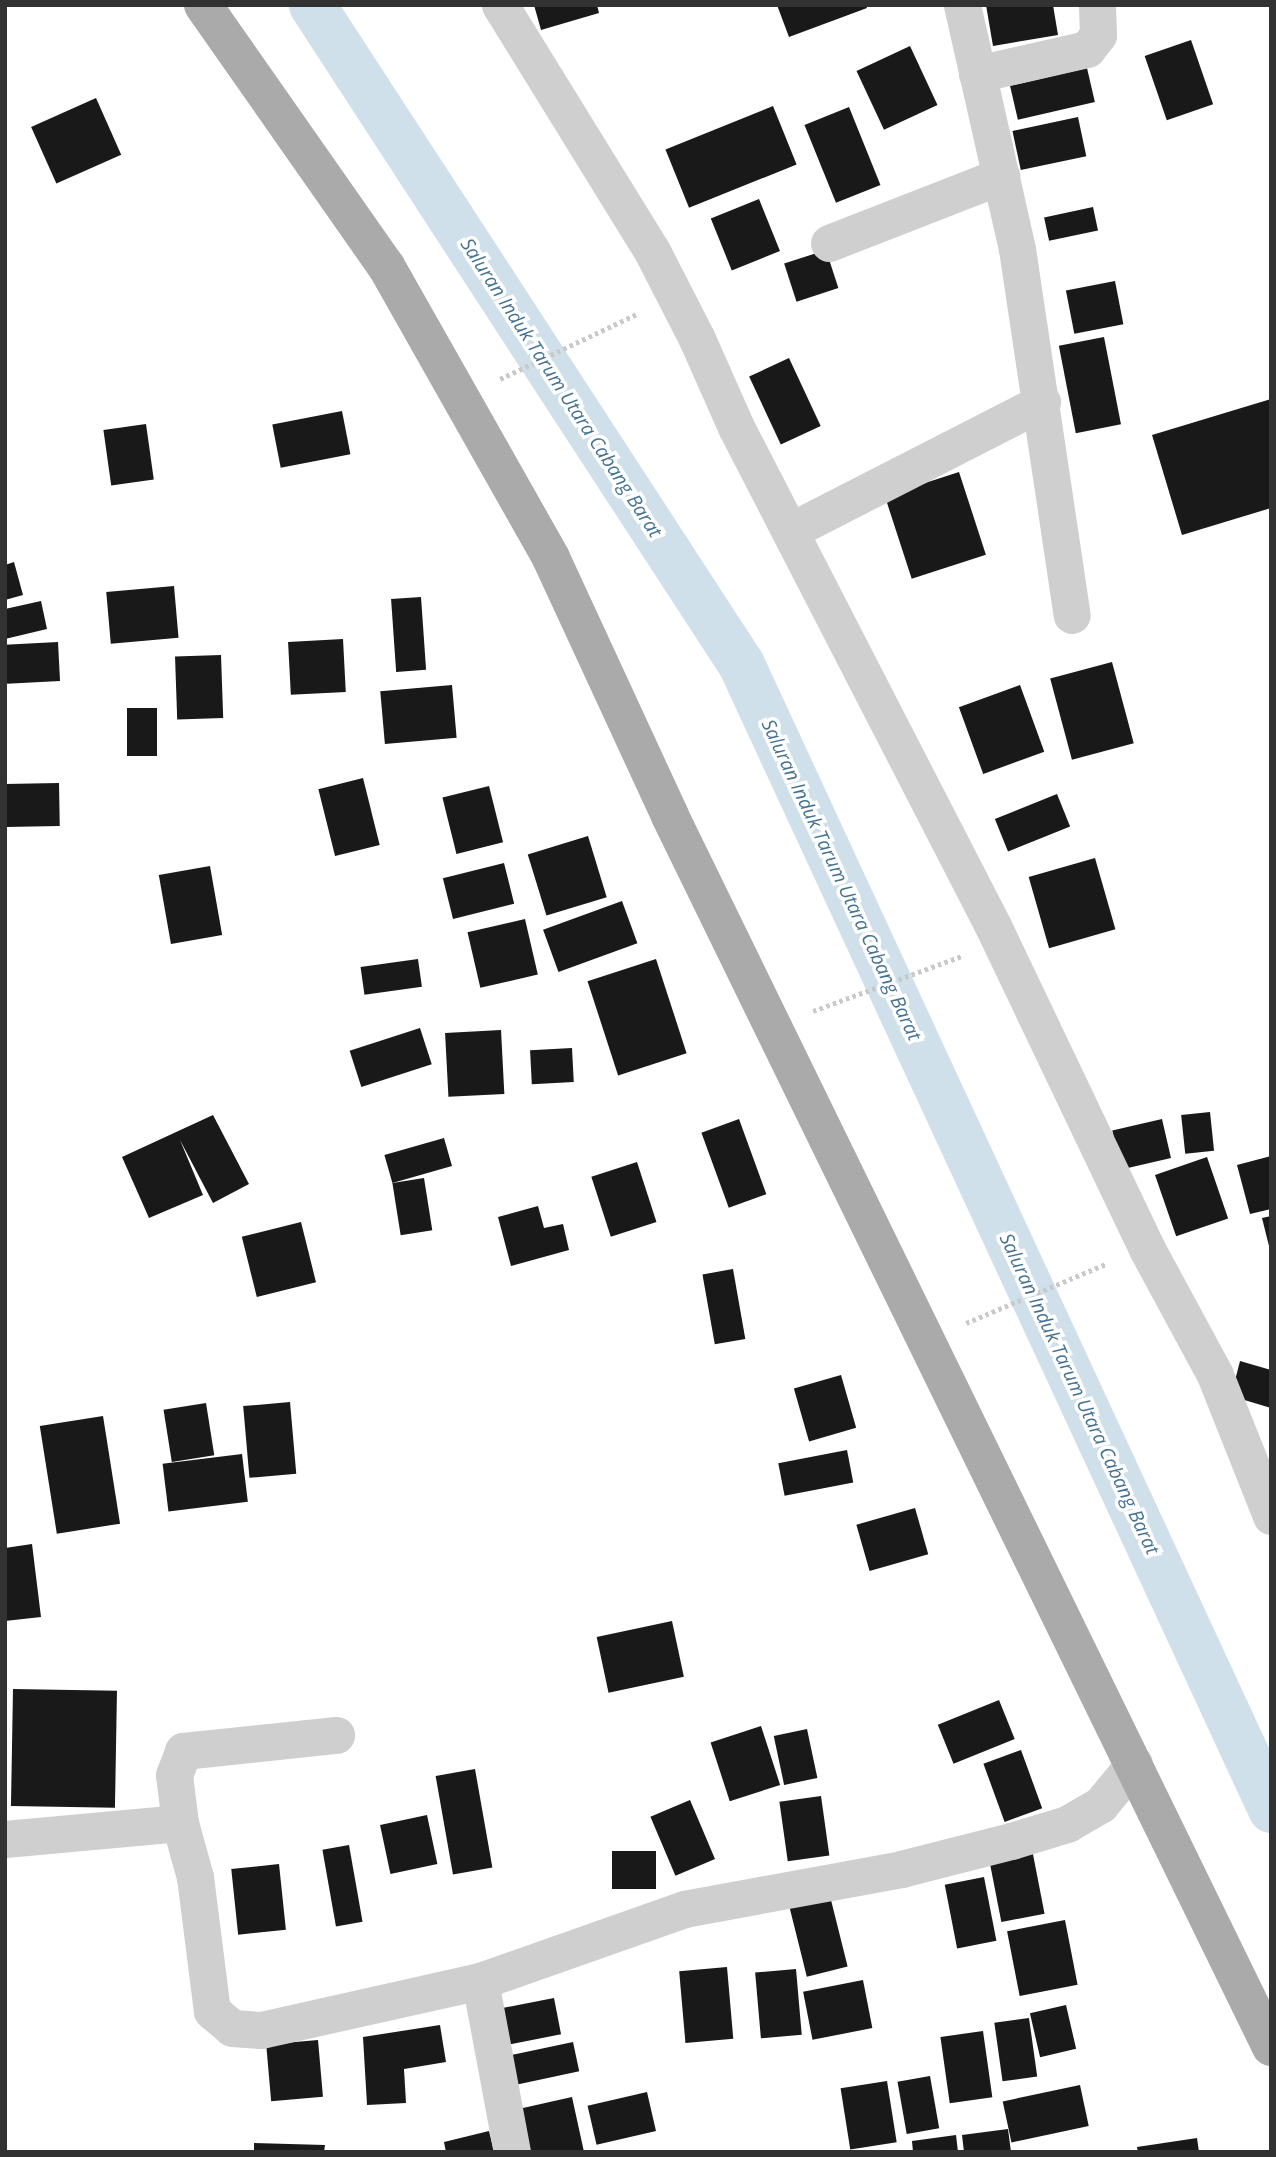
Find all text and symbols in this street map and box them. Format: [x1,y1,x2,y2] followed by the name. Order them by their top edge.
[456,234,666,542] water label: Saluran Induk Tarum Utara Cabang Barat
[756,716,926,1044] water label: Saluran Induk Tarum Utara Cabang Barat
[994,1230,1164,1558] water label: Saluran Induk Tarum Utara Cabang Barat

